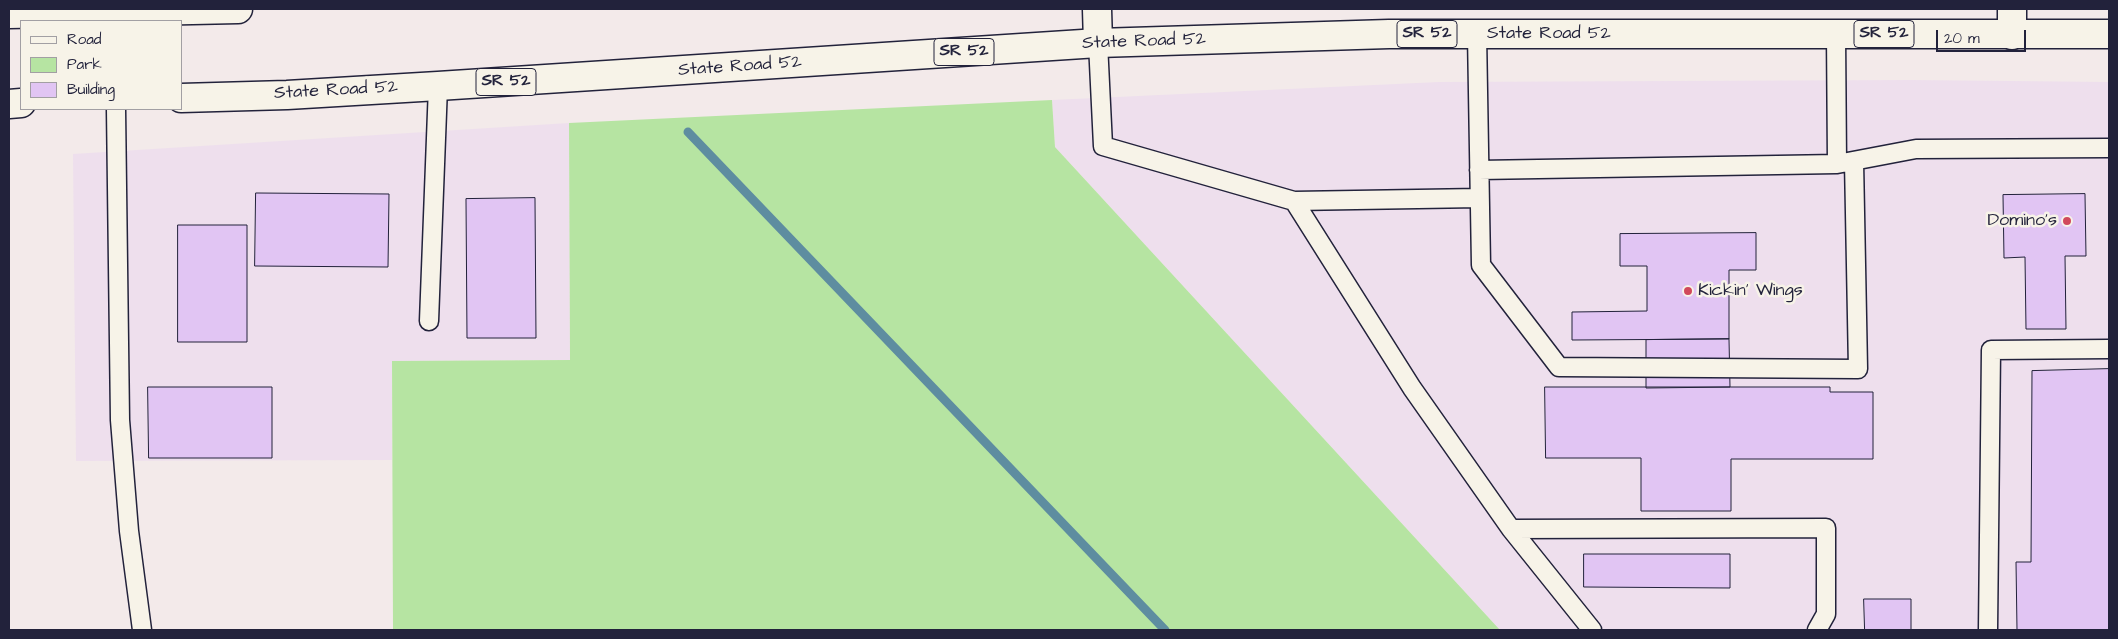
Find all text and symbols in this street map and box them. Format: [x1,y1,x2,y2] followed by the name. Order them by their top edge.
[20,20,182,110] legend
[1397,20,1457,48] road number: SR 52
[1854,20,1914,48] road number: SR 52
[1938,20,2028,52] scale bar
[1487,23,1611,45] street label: State Road 52
[1944,28,1980,49] text: 20 m
[67,29,101,50] text: Road
[1082,29,1206,55] street label: State Road 52
[934,38,994,66] road number: SR 52
[677,52,803,82] street label: State Road 52
[67,54,102,75] text: Park
[476,68,536,95] road number: SR 52
[274,77,398,105] street label: State Road 52
[67,79,115,100] text: Building
[1987,210,2057,232] place label: Domino's
[2061,215,2073,227] marker: Domino's
[1698,280,1803,302] place label: Kickin' Wings
[1682,285,1694,297] marker: Kickin' Wings

